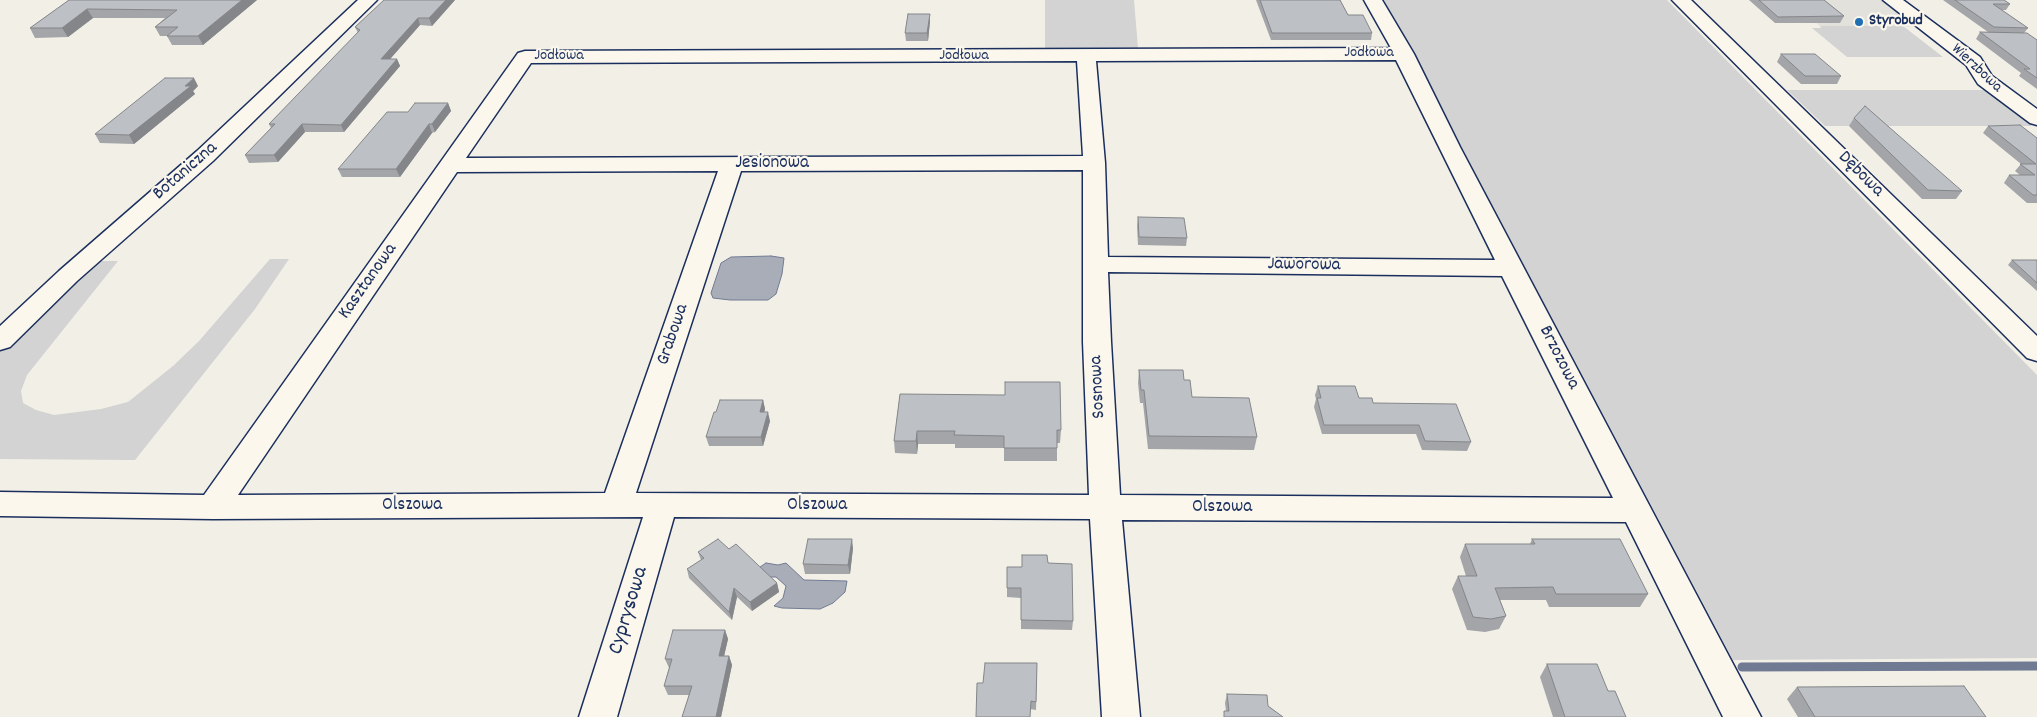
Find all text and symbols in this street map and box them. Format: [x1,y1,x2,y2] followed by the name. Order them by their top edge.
[1869,12,1923,32] place label: Styrobud
[1853,16,1865,28] marker: Styrobud
[1946,40,2006,98] street label: Wierzbowa
[1344,44,1394,64] street label: Jodłowa
[534,47,584,67] street label: Jodłowa
[939,47,989,67] street label: Jodłowa
[149,138,223,206] street label: Botaniczna
[1832,147,1888,203] street label: Dębowa
[735,153,809,175] street label: Jesionowa
[335,240,403,324] street label: Kasztanowa
[1267,254,1341,278] street label: Jaworowa
[653,301,695,369] street label: Grabowa
[1532,322,1584,394] street label: Brzozowa
[1086,355,1112,419] street label: Sosnowa
[382,495,442,517] street label: Olszowa
[787,495,847,517] street label: Olszowa
[1192,497,1252,519] street label: Olszowa
[604,564,656,658] street label: Cyprysowa

